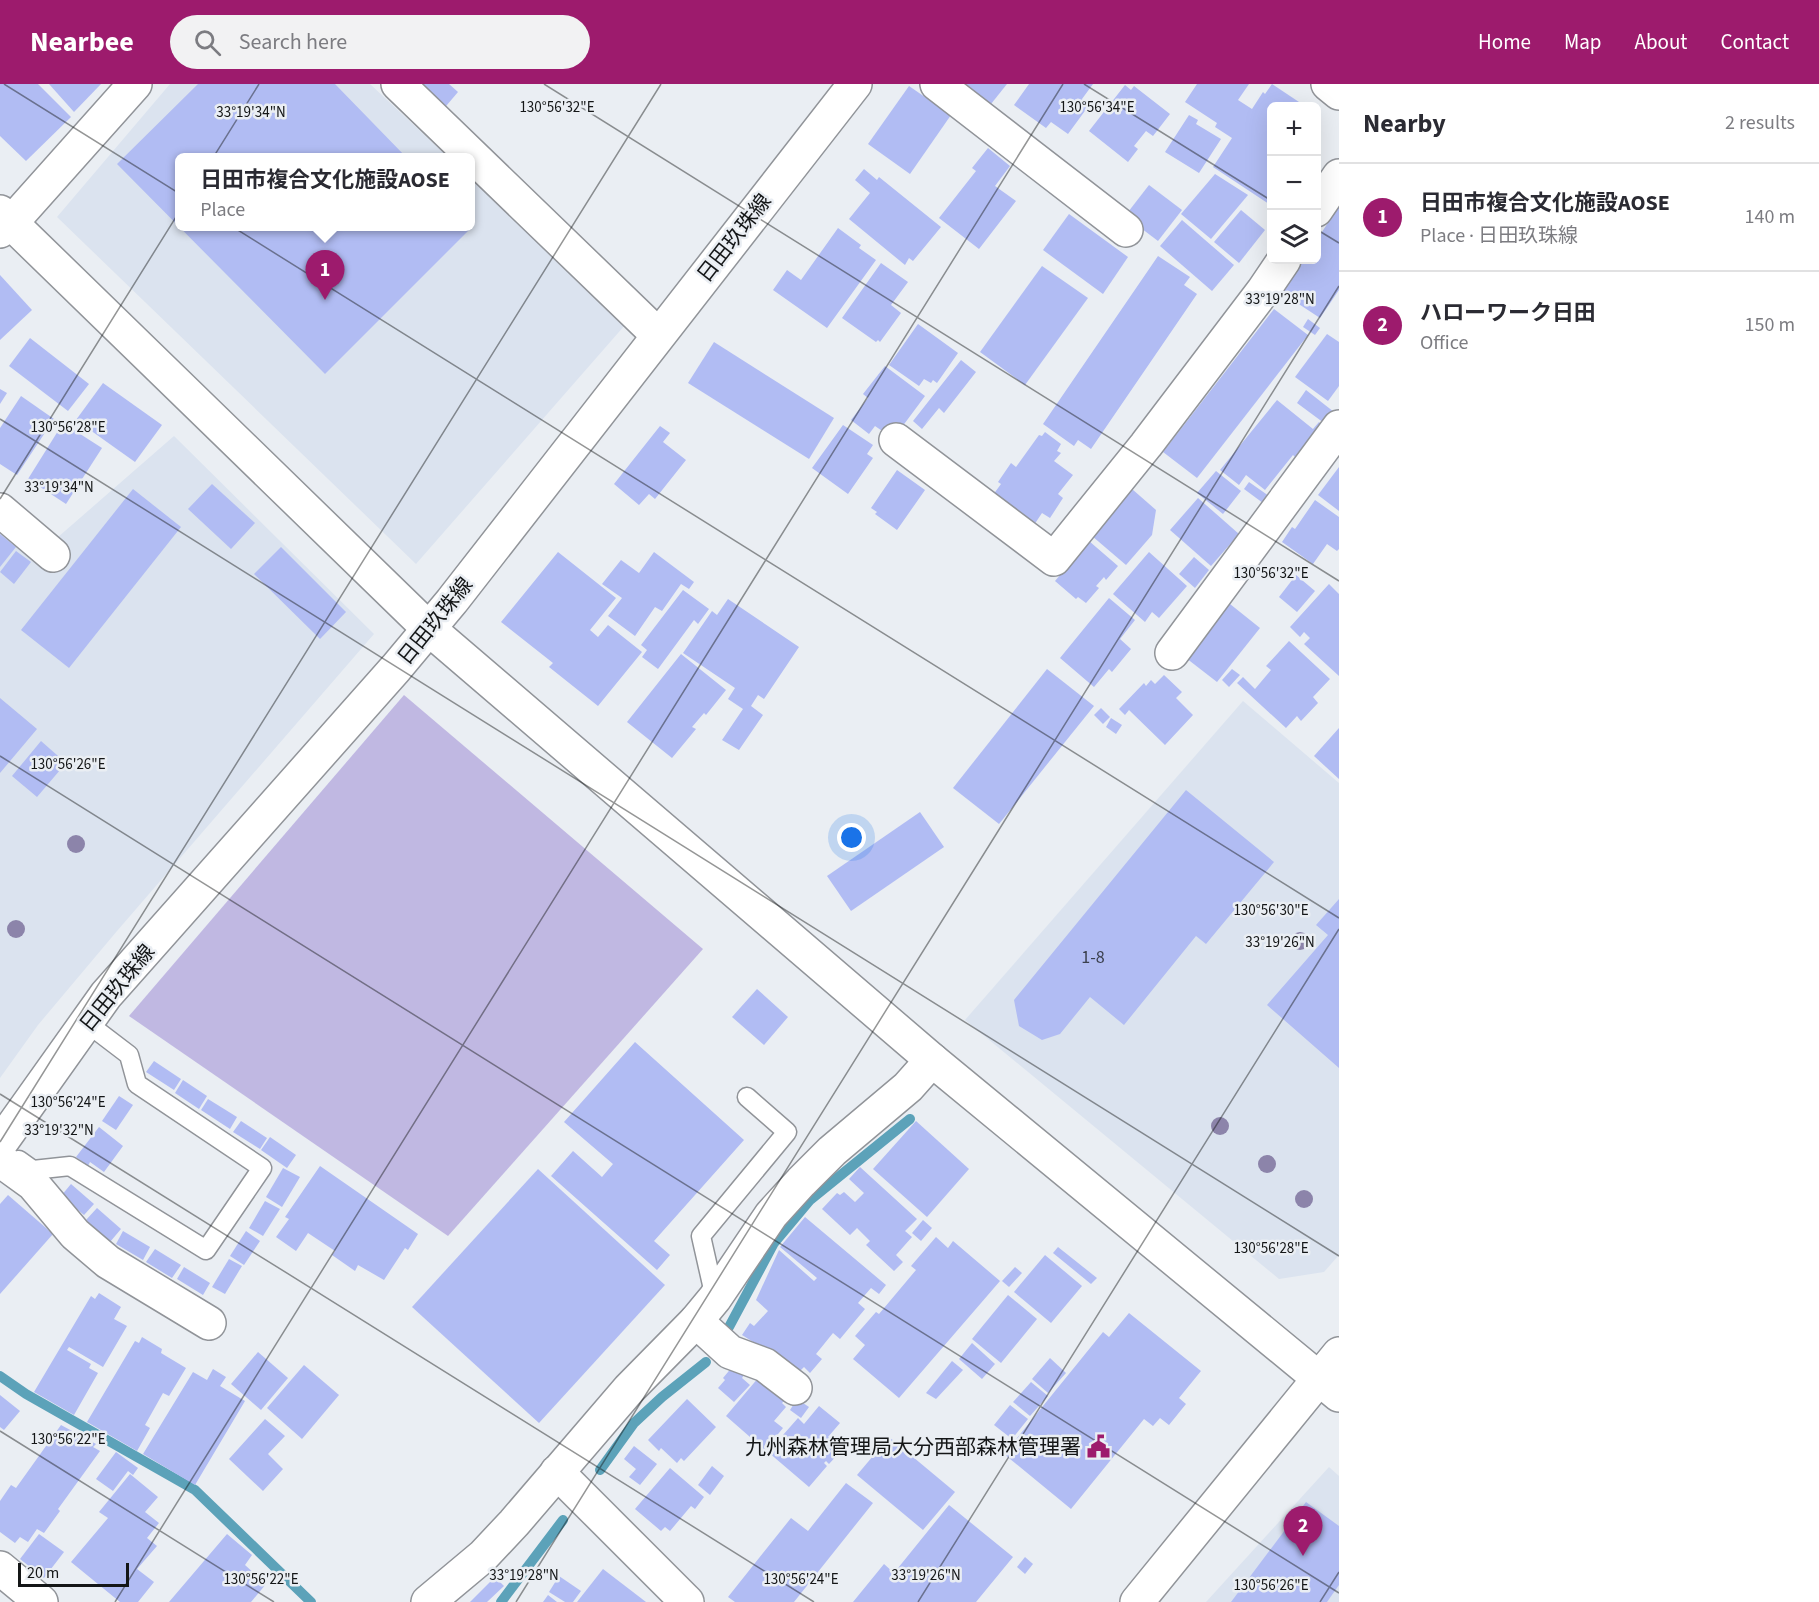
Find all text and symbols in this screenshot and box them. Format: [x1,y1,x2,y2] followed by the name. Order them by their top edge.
[170,15,590,69] search box
[30,22,134,62] text: Nearbee
[191,26,224,59] icon: search
[239,26,347,58] text: Search here
[1478,27,1531,57] text: Home
[1564,27,1602,57] text: Map
[1635,27,1687,57] text: About
[1720,27,1789,57] text: Contact
[519,97,595,118] text: 130°56'32"E
[1059,97,1135,118] text: 130°56'34"E
[216,102,286,123] text: 33°19'34"N
[1267,102,1321,264] map controls
[1267,102,1321,156] button: +
[1363,105,1446,142] text: Nearby
[1725,109,1795,137] text: 2 results
[175,153,475,231] popup
[1267,156,1321,210] button: −
[200,164,450,196] text: 日田市複合文化施設AOSE
[690,187,778,289] street label: 日田玖珠線
[1420,187,1670,219] text: 日田市複合文化施設AOSE
[200,196,245,224] text: Place
[1377,203,1388,231] text: 1
[1745,203,1795,231] text: 140 m
[1267,210,1321,264] button: layers
[1420,222,1578,250] text: Place · 日田玖珠線
[306,250,344,300] pin: 1
[1245,289,1315,310] text: 33°19'28"N
[1420,297,1596,329] text: ハローワーク日田
[1377,311,1388,339] text: 2
[1745,311,1795,339] text: 150 m
[1420,329,1468,357] text: Office
[30,417,106,438] text: 130°56'28"E
[24,477,94,498] text: 33°19'34"N
[1233,563,1309,584] text: 130°56'32"E
[390,571,480,671] street label: 日田玖珠線
[30,754,106,775] text: 130°56'26"E
[837,823,866,852] your location
[1233,900,1309,921] text: 130°56'30"E
[1245,932,1315,953] text: 33°19'26"N
[72,938,162,1038] street label: 日田玖珠線
[1081,945,1105,970] house number: 1-8
[30,1092,106,1113] text: 130°56'24"E
[24,1120,94,1141] text: 33°19'32"N
[1233,1238,1309,1259] text: 130°56'28"E
[30,1429,106,1450] text: 130°56'22"E
[745,1432,1081,1462] place label: 九州森林管理局大分西部森林管理署
[1086,1434,1112,1460] public building icon: 九州森林管理局大分西部森林管理署
[1284,1506,1322,1556] pin: 2
[18,1560,129,1588] scale bar
[27,1562,59,1584] text: 20 m
[489,1565,559,1586] text: 33°19'28"N
[891,1565,961,1586] text: 33°19'26"N
[223,1569,299,1590] text: 130°56'22"E
[763,1569,839,1590] text: 130°56'24"E
[1233,1575,1309,1596] text: 130°56'26"E

